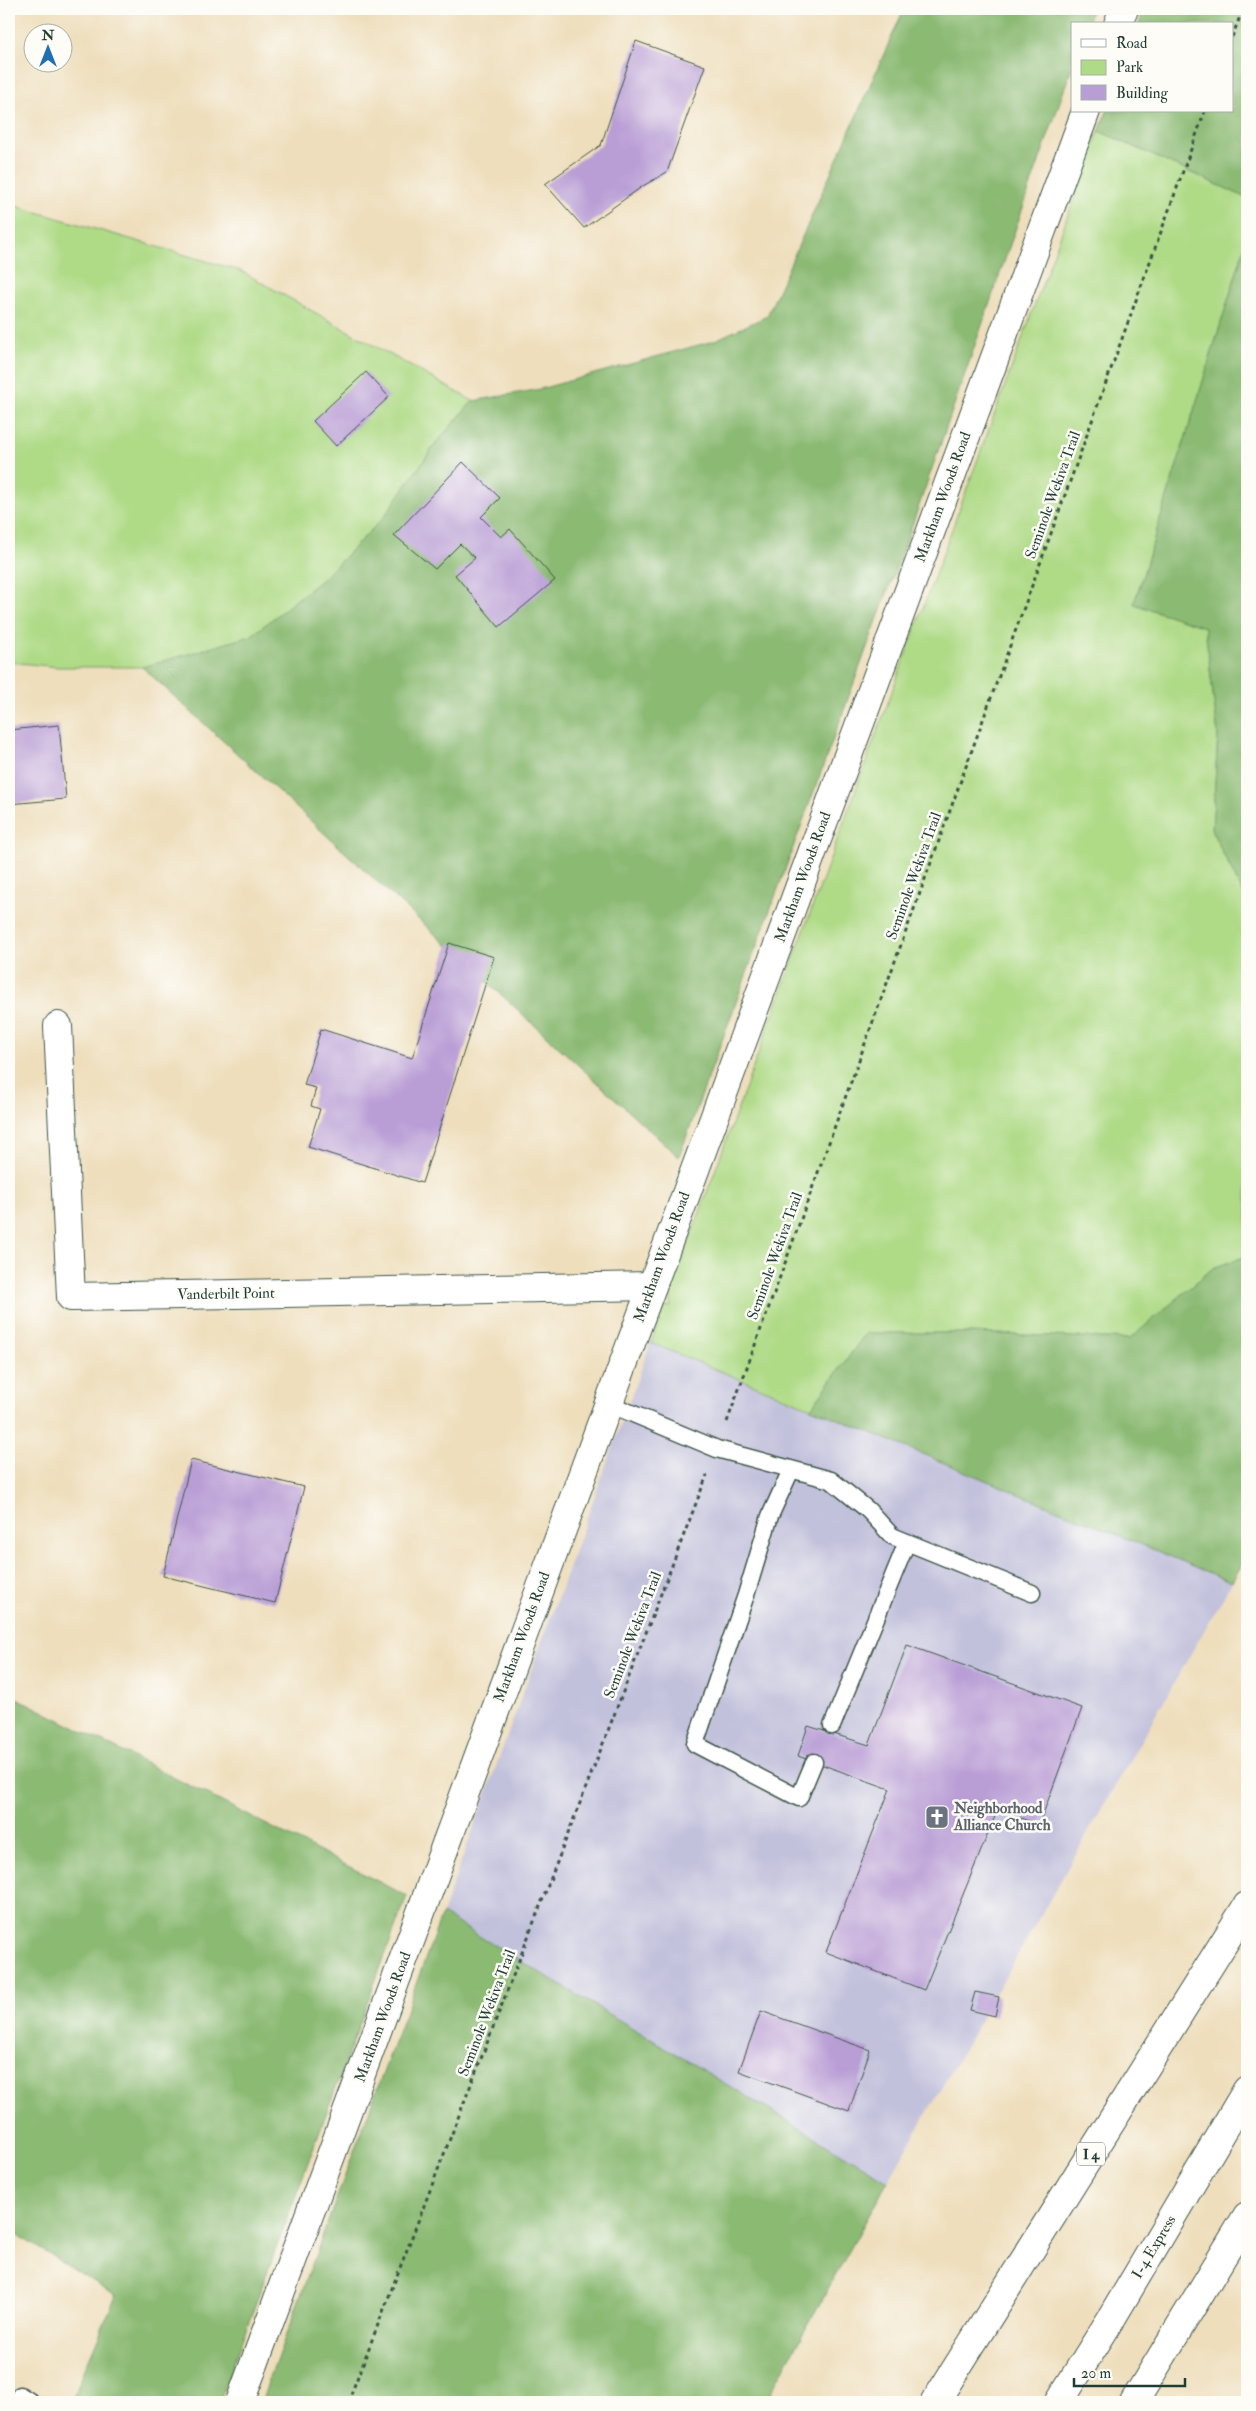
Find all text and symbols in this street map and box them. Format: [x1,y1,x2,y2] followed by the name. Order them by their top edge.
[22,22,72,72] north arrow
[1071,22,1234,112] legend
[41,27,55,44] text: N
[1116,34,1148,53] text: Road
[1116,58,1143,77] text: Park
[1116,84,1168,103] text: Building
[1021,428,1085,561] street label: Seminole Wekiva Trail
[911,429,976,565] street label: Markham Woods Road
[771,809,836,945] street label: Markham Woods Road
[882,809,946,942] street label: Seminole Wekiva Trail
[630,1189,695,1325] street label: Markham Woods Road
[743,1189,807,1322] street label: Seminole Wekiva Trail
[177,1284,275,1304] street label: Vanderbilt Point
[490,1569,555,1705] street label: Markham Woods Road
[600,1569,666,1701] street label: Seminole Wekiva Trail
[953,1799,1051,1835] place label: Neighborhood Alliance Church
[924,1804,950,1830] church icon: Neighborhood Alliance Church
[454,1947,520,2079] street label: Seminole Wekiva Trail
[351,1949,416,2085] street label: Markham Woods Road
[1077,2142,1105,2166] road number: I 4
[1128,2212,1181,2283] street label: I-4 Express
[1074,2356,1185,2388] scale bar
[1081,2364,1111,2383] text: 20 m

